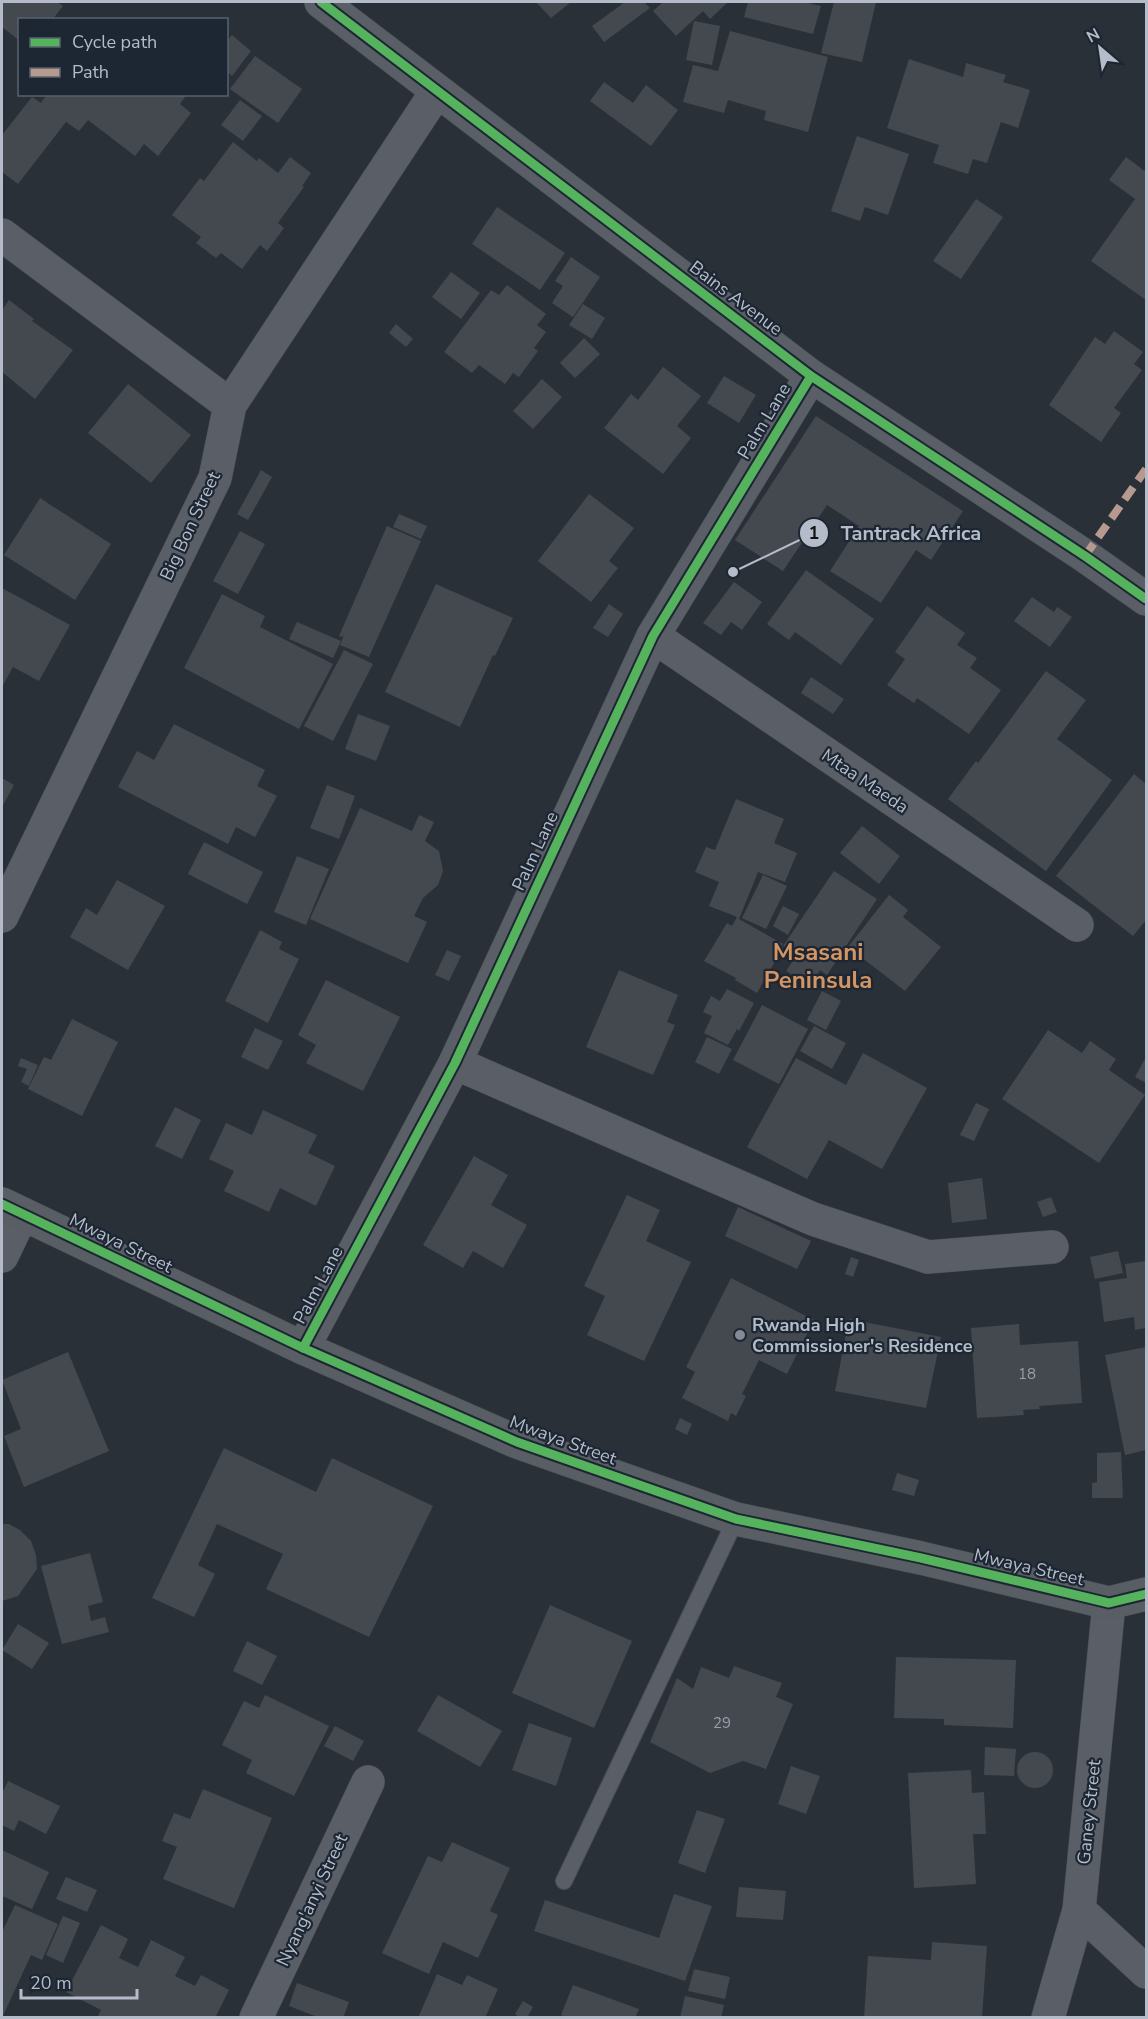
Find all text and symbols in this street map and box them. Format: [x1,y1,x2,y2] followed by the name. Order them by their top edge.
[18,18,228,96] legend
[1070,18,1130,78] north arrow
[1083,23,1104,48] text: N
[72,30,157,54] text: Cycle path
[72,60,109,84] text: Path
[685,255,787,341] street label: Bains Avenue
[732,378,796,464] street label: Palm Lane
[154,467,226,584] street label: Big Bon Street
[799,514,994,552] callout: Tantrack Africa
[841,520,981,547] text: Tantrack Africa
[809,521,819,545] text: 1
[817,743,913,819] street label: Mtaa Maeda
[506,807,564,895] street label: Palm Lane
[764,936,872,996] district label: Msasani Peninsula
[65,1208,177,1279] street label: Mwaya Street
[287,1242,349,1328] street label: Palm Lane
[752,1313,973,1358] place label: Rwanda High Commissioner's Residence
[733,1328,747,1342] marker: Rwanda High Commissioner's Residence
[1018,1364,1036,1384] house number: 18
[506,1410,620,1471] street label: Mwaya Street
[972,1543,1087,1591] street label: Mwaya Street
[713,1713,731,1733] house number: 29
[1072,1758,1107,1866] street label: Ganey Street
[271,1829,353,1970] street label: Nyang'anyi Street
[21,1962,136,2000] scale bar
[30,1971,72,1995] text: 20 m

